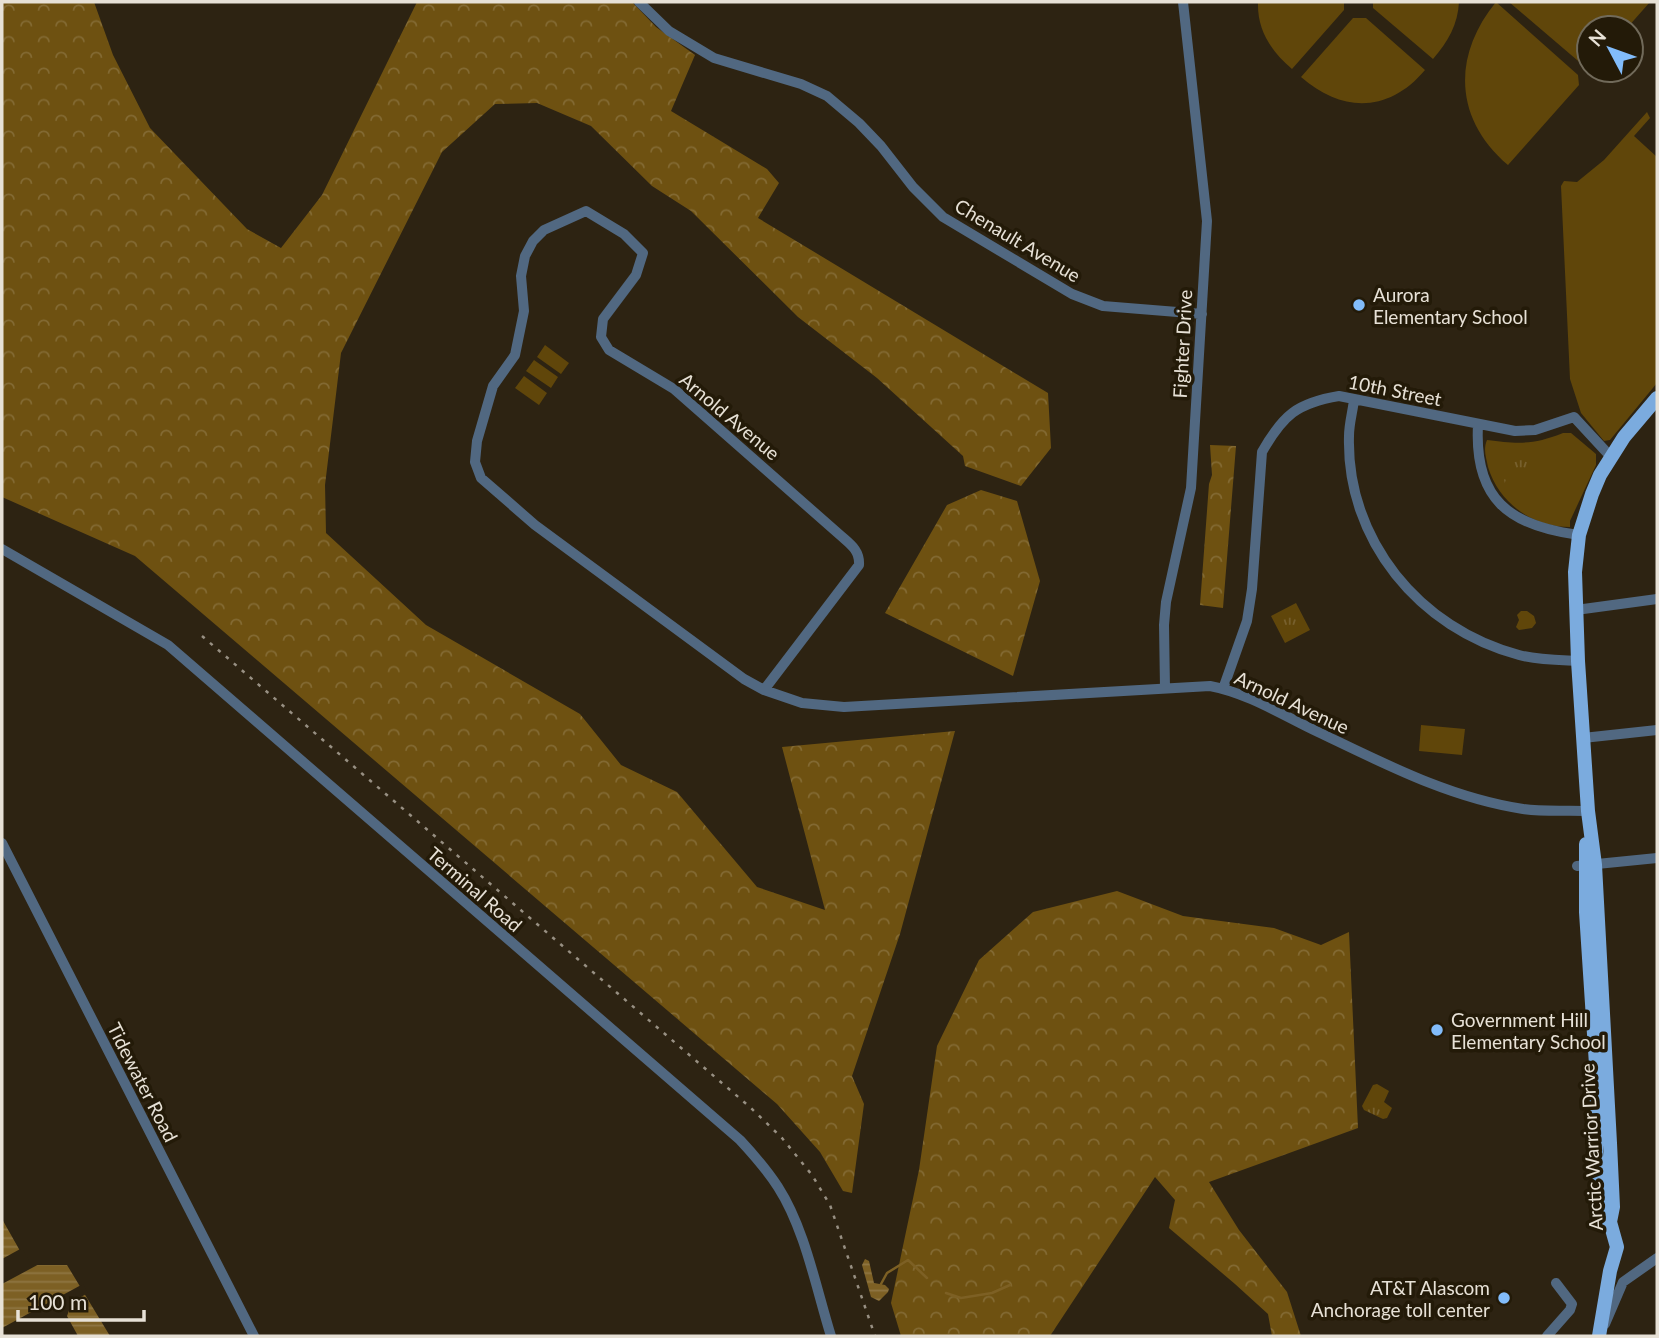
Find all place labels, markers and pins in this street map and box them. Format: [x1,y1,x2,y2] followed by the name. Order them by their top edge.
[1373,283,1528,328] place label: Aurora Elementary School
[1351,297,1367,313] marker: Aurora Elementary School
[1451,1008,1606,1053] place label: Government Hill Elementary School
[1429,1022,1445,1038] marker: Government Hill Elementary School
[1311,1276,1490,1321] place label: AT&T Alascom Anchorage toll center
[1496,1290,1512,1306] marker: AT&T Alascom Anchorage toll center

